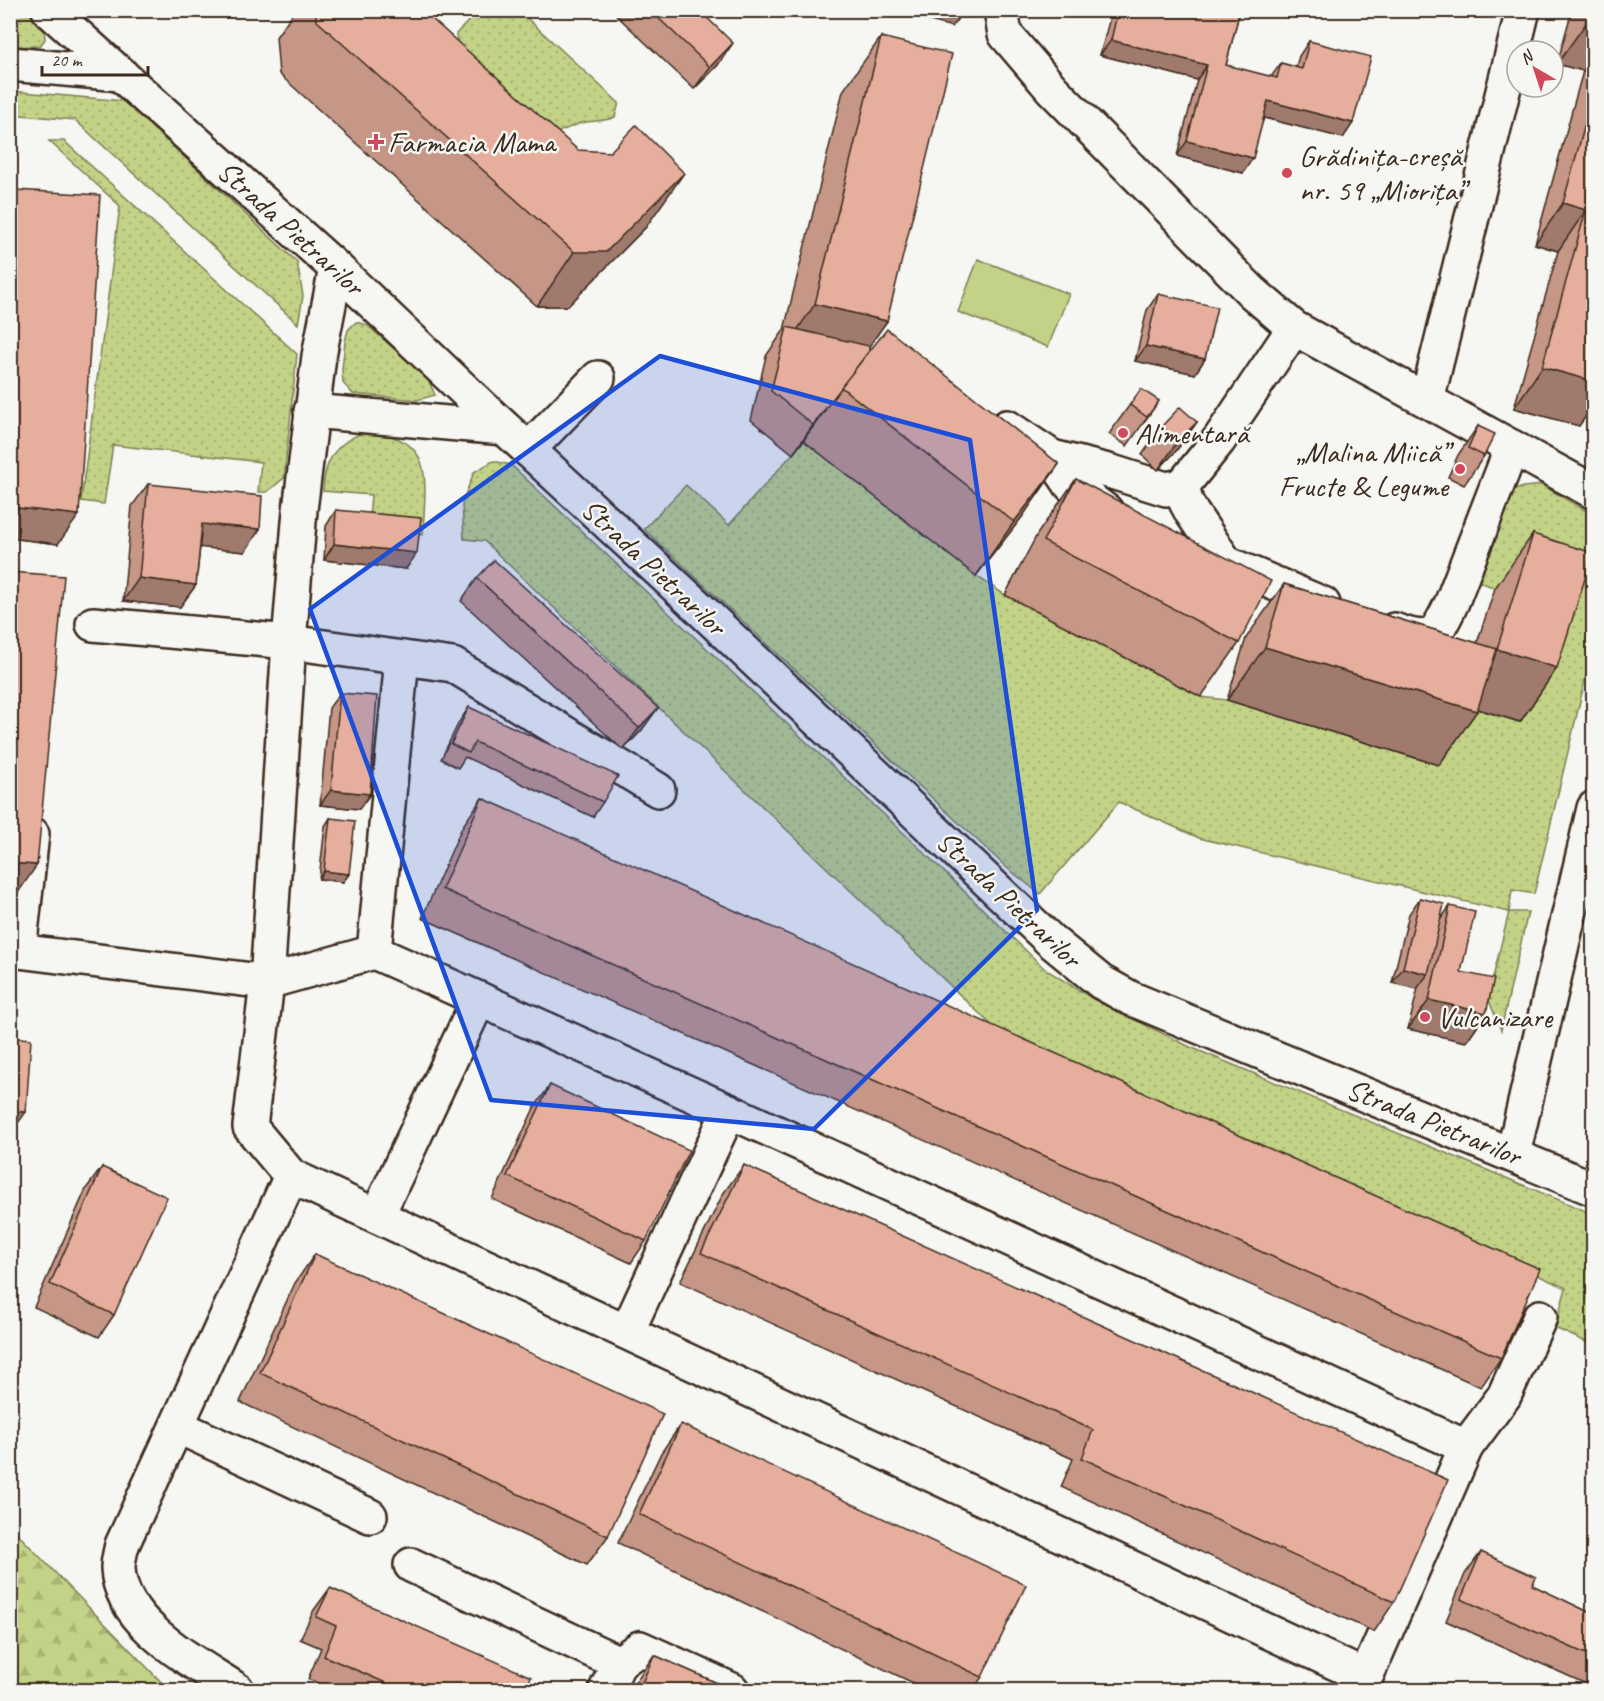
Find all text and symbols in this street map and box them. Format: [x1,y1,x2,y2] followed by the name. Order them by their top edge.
[42,39,148,77] scale bar
[1505,39,1565,99] north arrow
[1516,45,1539,69] text: N
[51,49,84,71] text: 20 m
[388,123,558,161] place label: Farmacia Mama
[369,135,383,149] marker: Farmacia Mama
[1299,137,1471,209] place label: Grădinița-creșă nr. 59 „Miorița”
[210,152,374,305] street label: Strada Pietrarilor
[1280,166,1294,180] marker: Grădinița-creșă nr. 59 „Miorița”
[1135,414,1251,452] place label: Alimentară
[1116,426,1130,440] marker: Alimentară
[1279,433,1455,505] place label: „Malina Miică” Fructe & Legume
[1453,462,1467,476] marker: „Malina Miică” Fructe & Legume
[573,490,736,645] street label: Strada Pietrarilor
[928,822,1091,977] street label: Strada Pietrarilor
[1437,998,1554,1036] place label: Vulcanizare
[1418,1010,1432,1024] marker: Vulcanizare
[1341,1070,1529,1175] street label: Strada Pietrarilor

